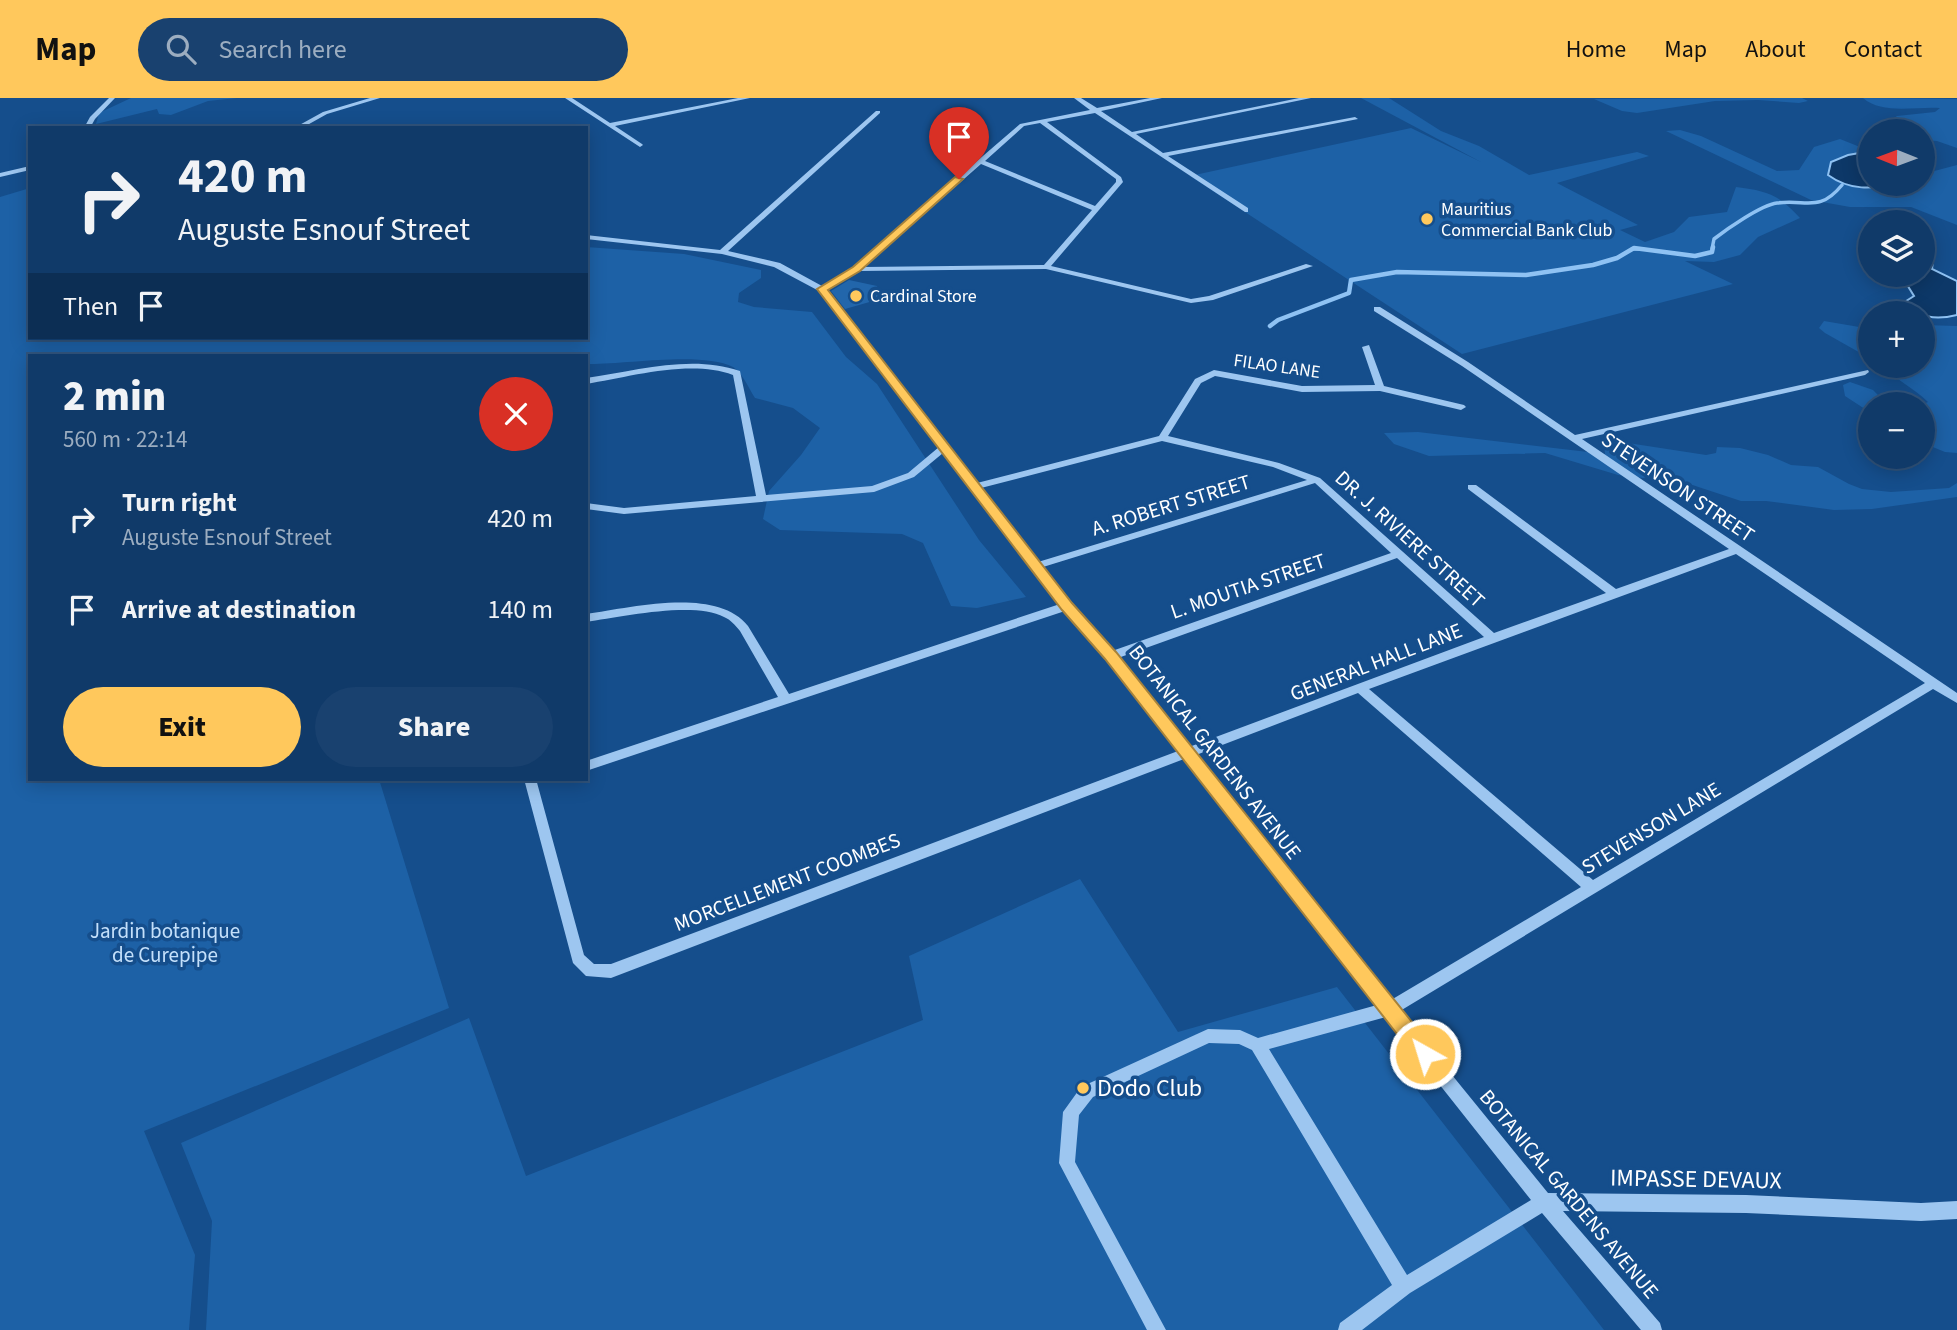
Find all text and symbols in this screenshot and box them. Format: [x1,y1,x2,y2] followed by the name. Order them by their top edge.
[138,18,628,81] search box
[35,26,96,73] text: Map
[162,30,200,68] icon: search
[218,31,347,68] text: Search here
[1566,32,1626,67] text: Home
[1664,32,1707,67] text: Map
[1745,32,1806,67] text: About
[1844,32,1922,67] text: Contact
[929,107,989,179] pin
[940,118,978,156] icon: arrive
[1858,119,1936,196] north arrow
[1858,119,1935,469] map controls
[178,142,307,212] text: 420 m
[63,154,154,245] icon: right
[1441,197,1612,243] place label: Mauritius Commercial Bank Club
[178,207,470,253] text: Auguste Esnouf Street
[1858,210,1935,287] button: layers
[1419,211,1435,227] marker: Mauritius Commercial Bank Club
[870,284,977,309] place label: Cardinal Store
[132,287,170,325] icon: arrive
[63,288,118,325] text: Then
[848,288,864,304] marker: Cardinal Store
[1858,301,1935,378] button: +
[1232,348,1322,385] street label: FILAO LANE
[63,367,166,427] text: 2 min
[479,377,553,451] button: close
[1858,392,1935,469] button: −
[63,423,187,456] text: 560 m · 22:14
[1595,425,1761,549] street label: STEVENSON STREET
[1328,463,1492,615] street label: DR. J. RIVIERE STREET
[1088,467,1254,543] street label: A. ROBERT STREET
[122,484,237,521] text: Turn right
[63,500,101,538] icon: right
[487,500,553,537] text: 420 m
[122,521,332,554] text: Auguste Esnouf Street
[1166,545,1330,627] street label: L. MOUTIA STREET
[63,591,101,629] icon: arrive
[122,591,356,628] text: Arrive at destination
[487,591,553,628] text: 140 m
[1285,615,1467,709] street label: GENERAL HALL LANE
[1122,638,1308,866] street label: BOTANICAL GARDENS AVENUE
[63,687,301,767] button: Exit
[315,687,553,767] button: Share
[1576,774,1726,882] street label: STEVENSON LANE
[669,825,905,939] street label: MORCELLEMENT COOMBES
[90,916,240,970] park label: Jardin botanique de Curepipe
[1388,1017,1462,1091] position arrow
[1097,1071,1202,1106] place label: Dodo Club
[1075,1080,1091,1096] marker: Dodo Club
[1472,1083,1666,1305] street label: BOTANICAL GARDENS AVENUE
[1610,1161,1782,1198] street label: IMPASSE DEVAUX

